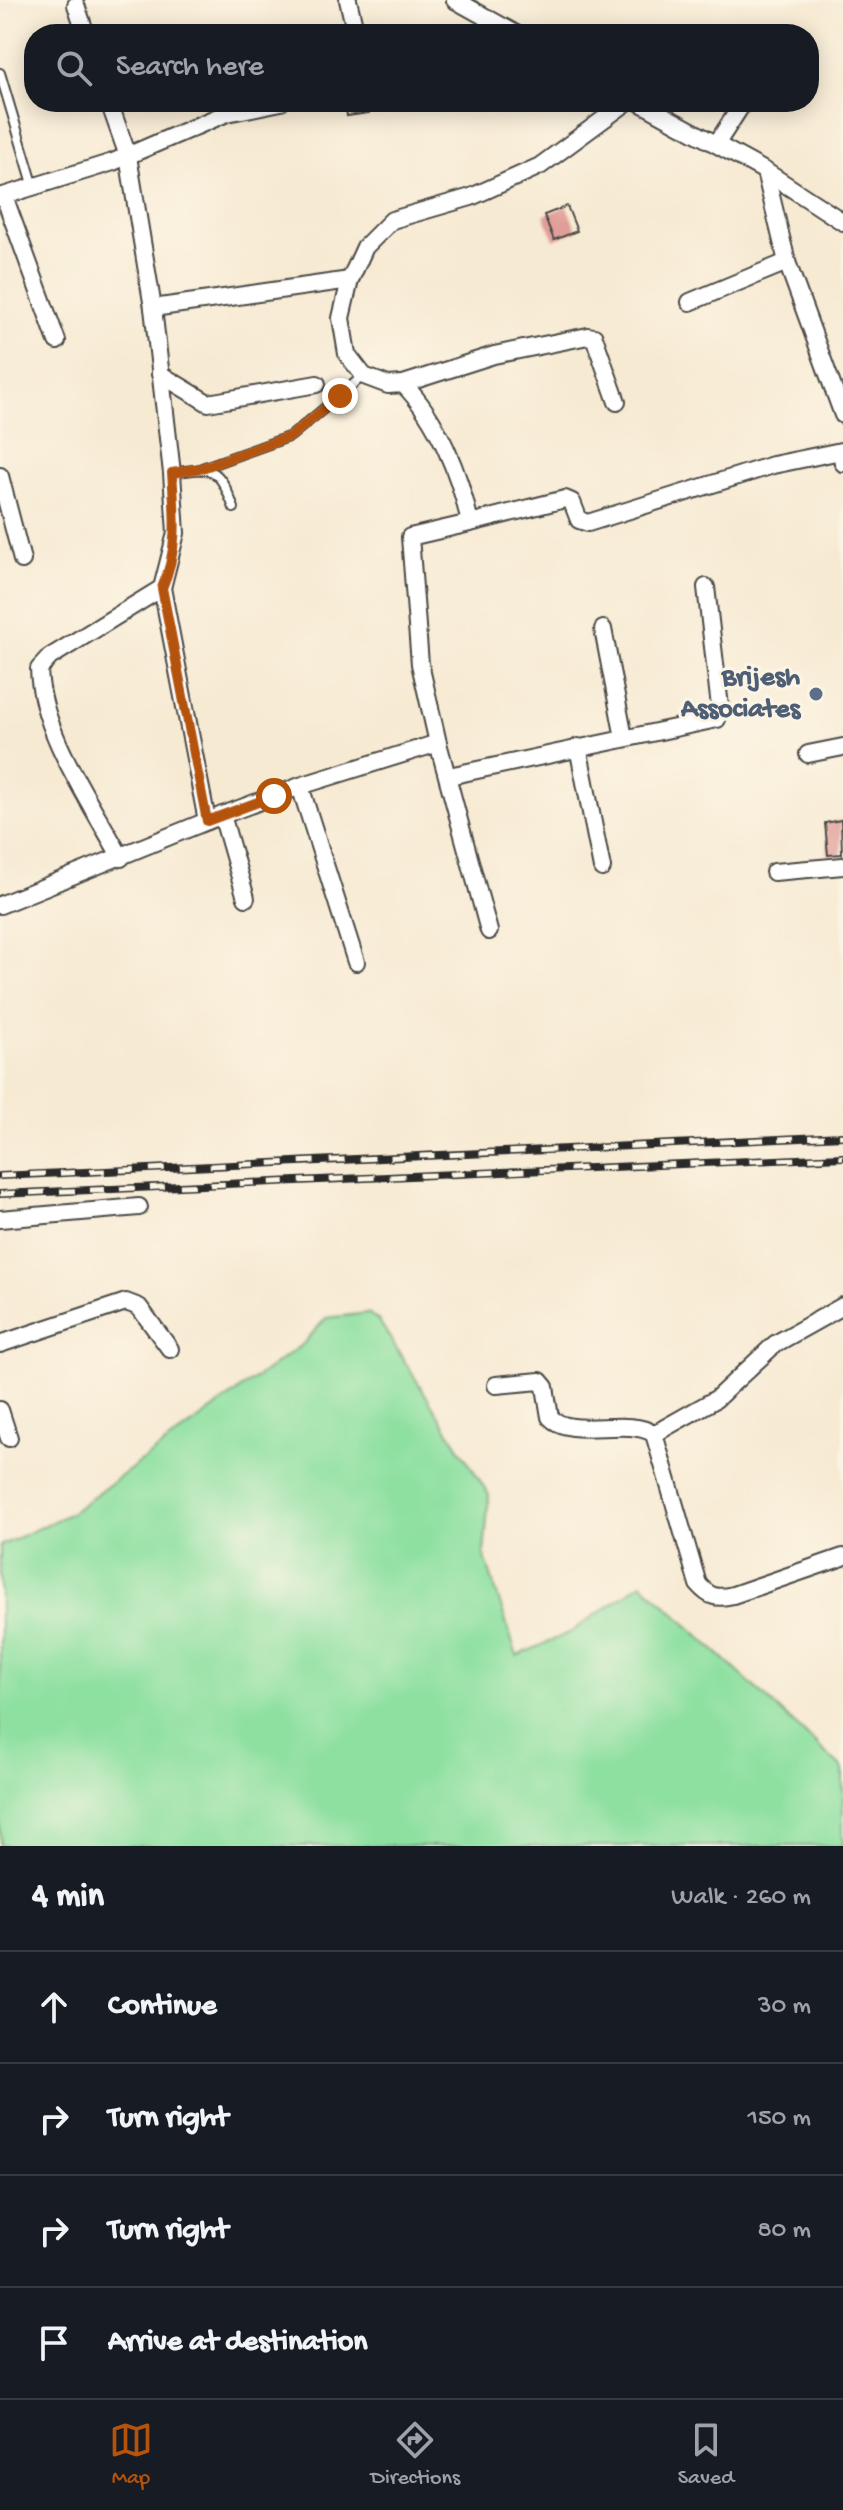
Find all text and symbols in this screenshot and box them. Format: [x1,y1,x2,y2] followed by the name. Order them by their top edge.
[24,24,819,112] search box
[52,46,96,90] icon: search
[116,51,264,86] text: Search here
[322,378,358,414] route end
[680,662,802,727] place label: Brijesh Associates
[807,685,825,703] marker: Brijesh Associates
[256,778,292,814] route start
[32,1878,104,1918] text: 4 min
[671,1883,811,1914] text: Walk · 260 m
[32,1985,76,2029] icon: ahead
[108,1990,217,2025] text: Continue
[758,1992,811,2023] text: 30 m
[32,2097,76,2141] icon: right
[108,2102,228,2137] text: Turn right
[747,2104,811,2135] text: 150 m
[32,2209,76,2253] icon: right
[108,2214,228,2249] text: Turn right
[757,2216,811,2247] text: 80 m
[32,2321,76,2365] icon: arrive
[108,2326,368,2361] text: Arrive at destination
[109,2418,153,2492] tab: Map
[371,2418,460,2492] tab: Directions
[678,2418,734,2492] tab: Saved

